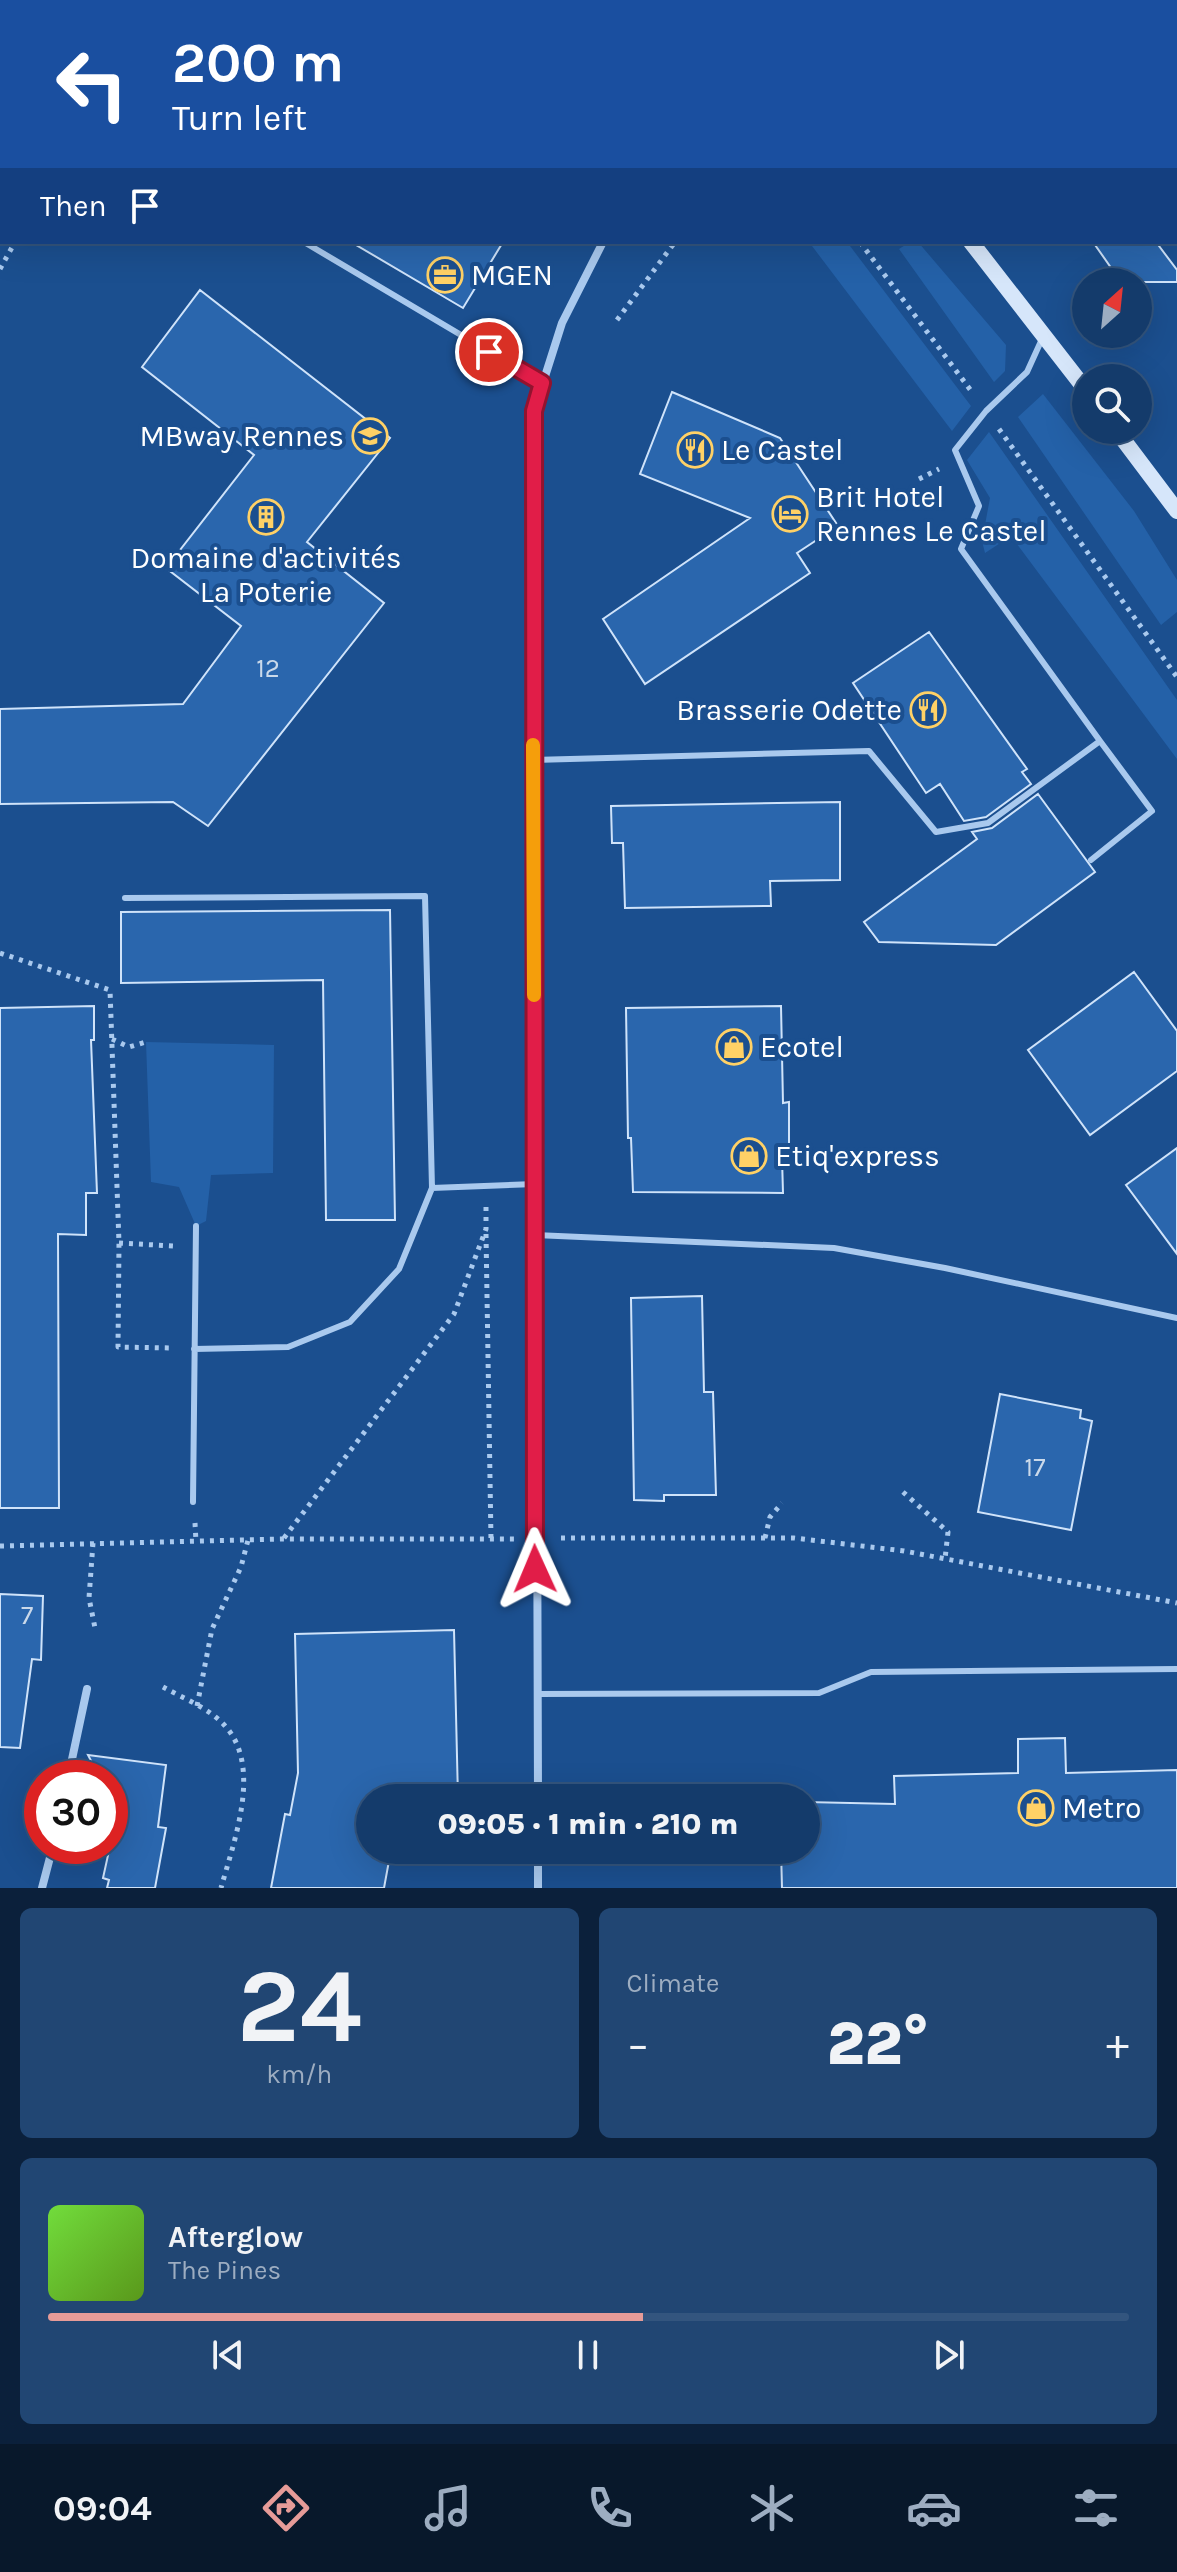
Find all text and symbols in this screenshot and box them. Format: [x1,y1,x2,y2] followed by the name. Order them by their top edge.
[172,30,344,95] text: 200 m
[40,32,144,136] icon: left
[172,97,307,139] text: Turn left
[123,184,167,228] icon: arrive
[40,188,107,224] text: Then
[426,256,464,294] office icon: MGEN
[471,257,553,293] place label: MGEN
[1072,268,1152,348] north arrow
[1072,268,1152,444] map controls
[455,318,523,386] pin
[467,330,511,374] icon: arrive
[1072,364,1152,444] button: search
[351,417,389,455] school or university icon: MBway Rennes
[139,418,344,454] place label: MBway Rennes
[676,431,714,469] restaurant icon: Le Castel
[721,432,843,468] place label: Le Castel
[816,479,1047,549] place label: Brit Hotel Rennes Le Castel
[771,495,809,533] hotel icon: Brit Hotel Rennes Le Castel
[247,498,285,536] building icon: Domaine d'activités La Poterie
[131,540,401,610] place label: Domaine d'activités La Poterie
[256,653,280,684] house number: 12
[909,691,947,729] restaurant icon: Brasserie Odette
[676,692,902,728] place label: Brasserie Odette
[715,1028,753,1066] shop icon: Ecotel
[760,1029,844,1065] place label: Ecotel
[730,1137,768,1175] shop icon: Etiq'express
[775,1138,940,1174] place label: Etiq'express
[1025,1452,1045,1483] house number: 17
[493,1527,577,1611] position arrow
[21,1600,33,1631] house number: 7
[24,1760,128,1864] speed limit sign: 30
[1017,1789,1055,1827] shop icon: Metro
[1062,1790,1141,1826] place label: Metro
[438,1806,738,1842] text: 09:05 · 1 min · 210 m
[237,1946,362,2067] text: 24
[627,1968,719,1999] text: Climate
[827,2009,929,2079] text: 22°
[627,2019,650,2070] text: −
[1106,2019,1129,2070] text: +
[266,2059,332,2090] text: km/h
[168,2219,303,2255] text: Afterglow
[168,2255,281,2286] text: The Pines
[206,2333,250,2377] icon: previous
[566,2333,610,2377] icon: pause
[927,2333,971,2377] icon: next
[258,2480,314,2536] icon: directions
[420,2480,476,2536] icon: music
[582,2480,638,2536] icon: phone
[744,2480,800,2536] icon: climate
[906,2480,962,2536] icon: car
[1068,2480,1124,2536] icon: filters
[53,2487,152,2529] text: 09:04

